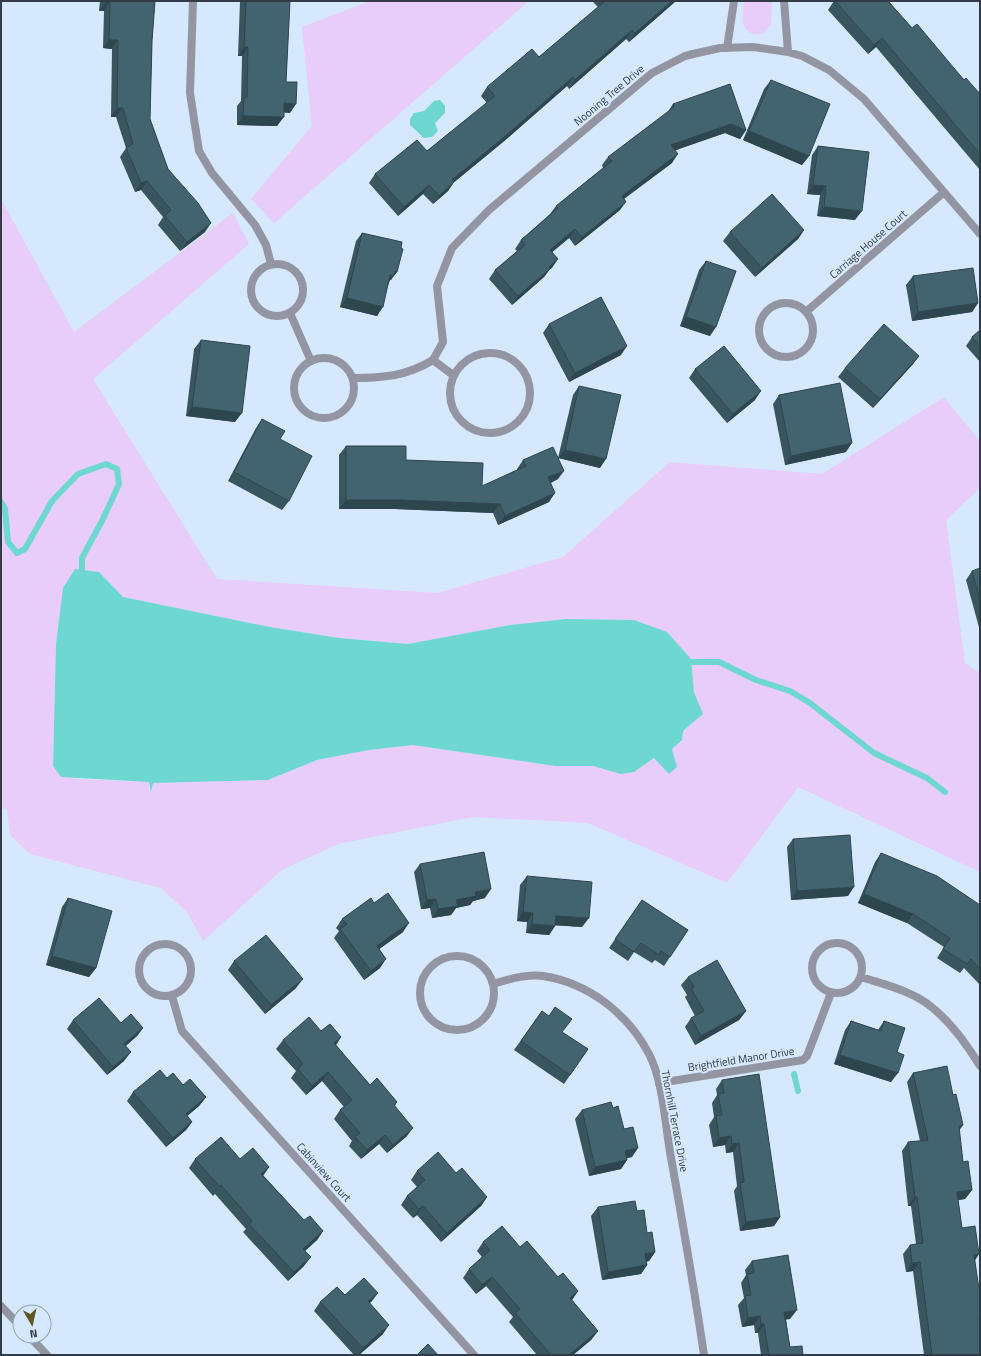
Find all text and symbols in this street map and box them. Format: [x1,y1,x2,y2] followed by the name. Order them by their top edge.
[570,60,648,129] street label: Nooning Tree Drive
[826,206,910,282] street label: Carriage House Court
[687,1043,796,1075] street label: Brightfield Manor Drive
[657,1069,693,1174] street label: Thornhill Terrace Drive
[293,1139,355,1205] street label: Cabinview Court
[12,1304,52,1344] north arrow
[29,1325,39,1342] text: N

